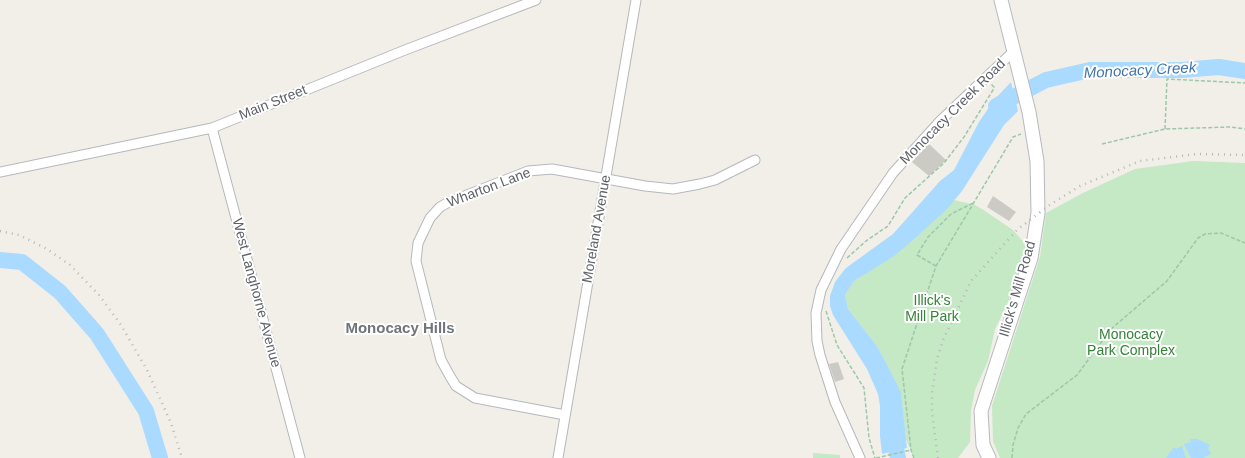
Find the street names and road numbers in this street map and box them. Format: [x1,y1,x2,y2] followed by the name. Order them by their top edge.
[897,56,1009,168] street label: Monocacy Creek Road
[237,82,309,124] street label: Main Street
[445,164,533,212] street label: Wharton Lane
[579,174,615,284] street label: Moreland Avenue
[228,217,284,369] street label: West Langhorne Avenue
[996,239,1040,339] street label: Illick's Mill Road

